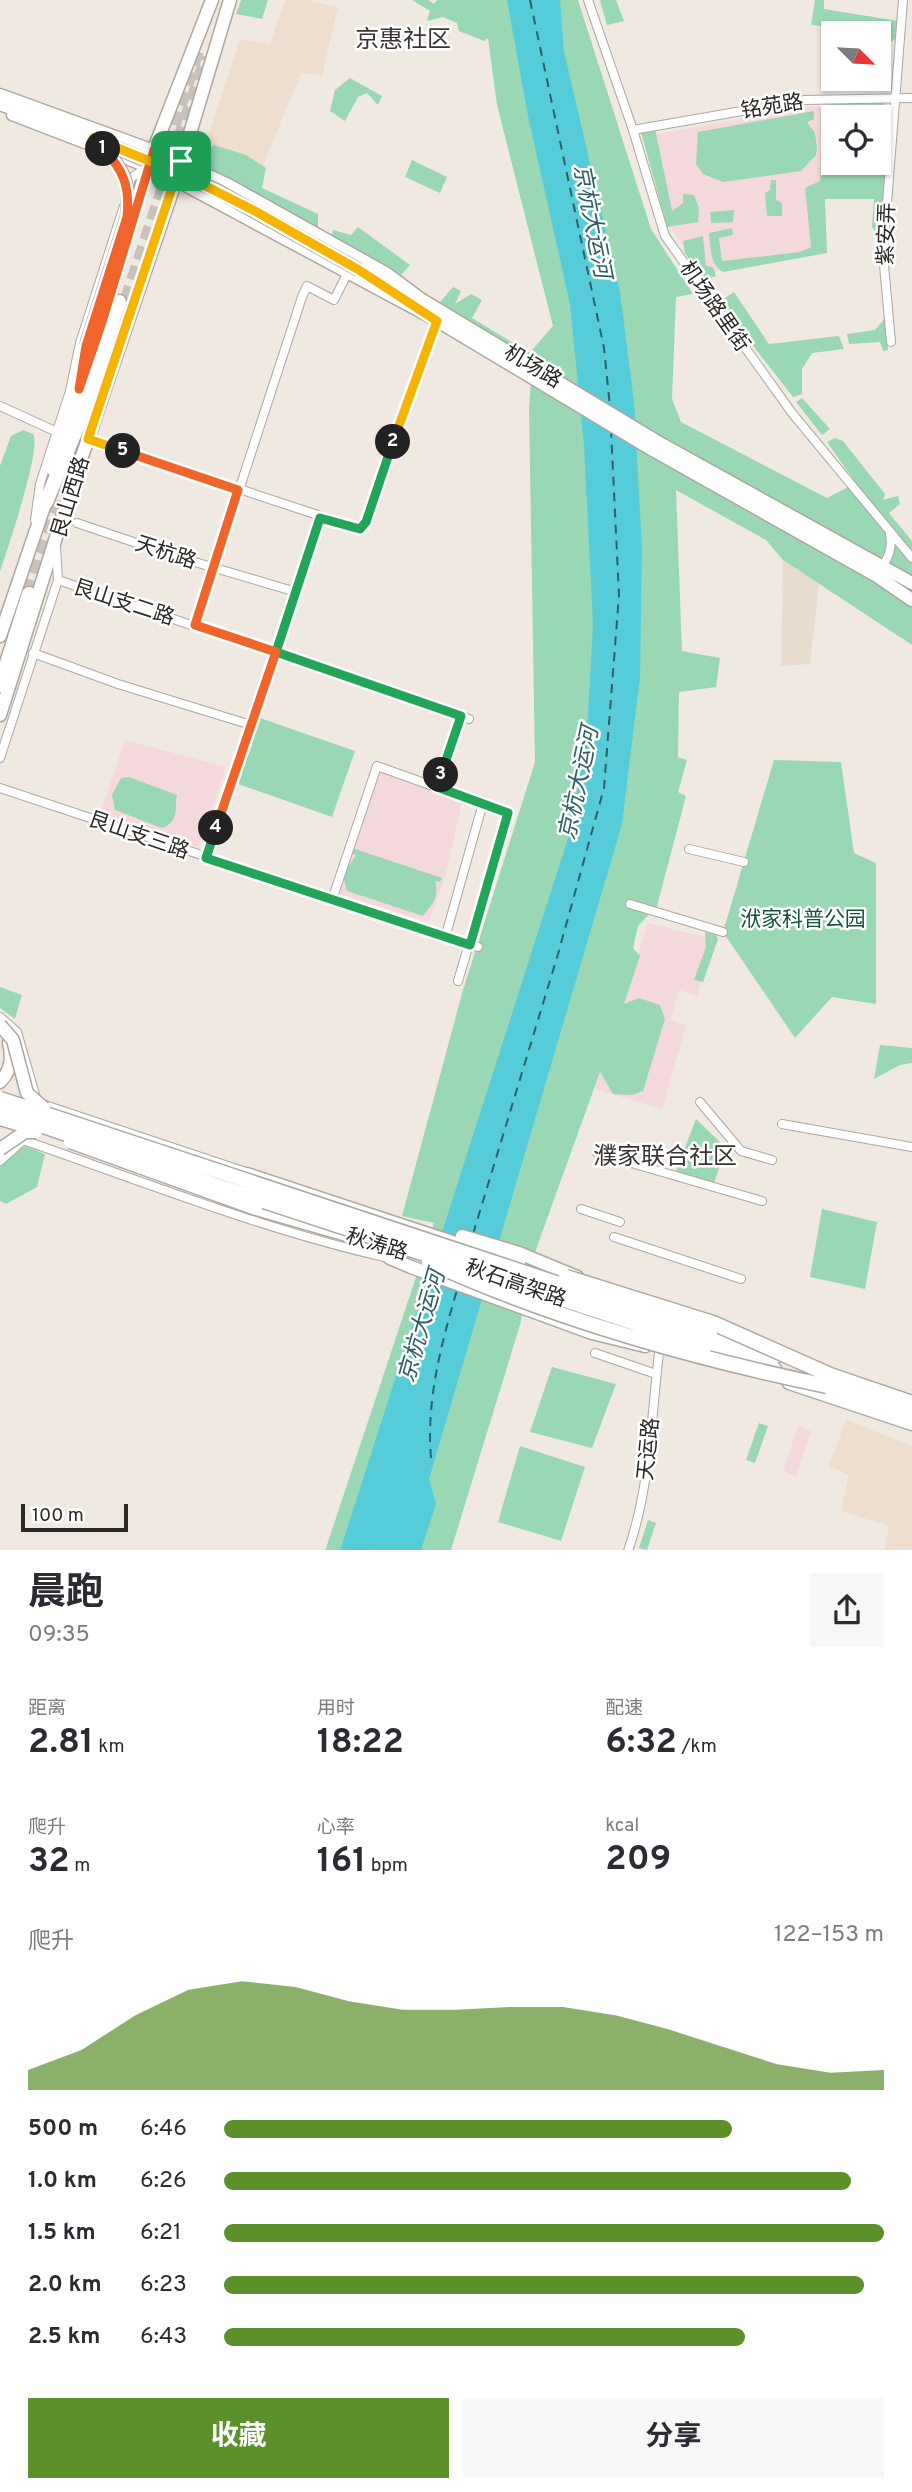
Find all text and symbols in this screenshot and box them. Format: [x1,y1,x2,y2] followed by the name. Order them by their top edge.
[821,21,891,91] north arrow
[821,21,891,175] map controls
[355,26,451,56] district label: 京惠社区
[739,89,805,126] street label: 铭苑路
[821,105,891,175] button: locate
[151,131,211,191] pin
[86,132,120,166] pin: 1
[99,136,106,160] text: 1
[162,142,200,180] icon: arrive
[565,162,617,285] water label: 京杭大运河
[873,202,902,266] street label: 紫安弄
[673,256,755,358] street label: 机场路里街
[498,339,566,395] street label: 机场路
[376,424,410,460] pin: 2
[387,429,398,453] text: 2
[106,434,140,468] pin: 5
[117,438,128,462] text: 5
[46,453,97,542] street label: 艮山西路
[131,531,200,576] street label: 天杭路
[69,574,178,632] street label: 艮山支二路
[554,720,607,843] water label: 京杭大运河
[424,758,458,792] pin: 3
[435,762,446,786] text: 3
[84,807,193,866] street label: 艮山支三路
[198,810,234,846] pin: 4
[209,815,222,839] text: 4
[740,907,866,934] park label: 洑家科普公园
[593,1143,737,1173] district label: 濮家联合社区
[342,1223,411,1268] street label: 秋涛路
[461,1255,570,1314] street label: 秋石高架路
[394,1264,454,1386] water label: 京杭大运河
[633,1416,666,1482] street label: 天运路
[21,1502,128,1533] scale bar
[32,1504,84,1528] text: 100 m
[28,1570,104,1619] text: 晨跑
[810,1573,884,1647] button: share
[28,1621,90,1650] text: 09:35
[28,1697,66,1721] text: 距离
[317,1697,355,1721] text: 用时
[605,1697,643,1721] text: 配速
[28,1721,94,1765] text: 2.81
[317,1721,404,1765] text: 18:22
[605,1721,677,1765] text: 6:32
[94,1735,125,1759] text: km
[677,1735,717,1759] text: /km
[605,1814,639,1838] text: kcal
[28,1816,66,1840] text: 爬升
[317,1816,355,1840] text: 心率
[605,1838,671,1882] text: 209
[28,1840,70,1884] text: 32
[317,1840,366,1884] text: 161
[70,1854,90,1878] text: m
[366,1854,408,1878] text: bpm
[774,1921,884,1950] text: 122–153 m
[28,1928,74,1957] text: 爬升
[28,2115,98,2144] text: 500 m
[140,2115,187,2144] text: 6:46
[28,2167,97,2196] text: 1.0 km
[140,2167,187,2196] text: 6:26
[28,2219,96,2248] text: 1.5 km
[140,2219,182,2248] text: 6:21
[28,2271,102,2300] text: 2.0 km
[140,2271,187,2300] text: 6:23
[28,2323,101,2352] text: 2.5 km
[140,2323,187,2352] text: 6:43
[28,2398,449,2478] button: 收藏
[463,2398,884,2478] button: 分享

